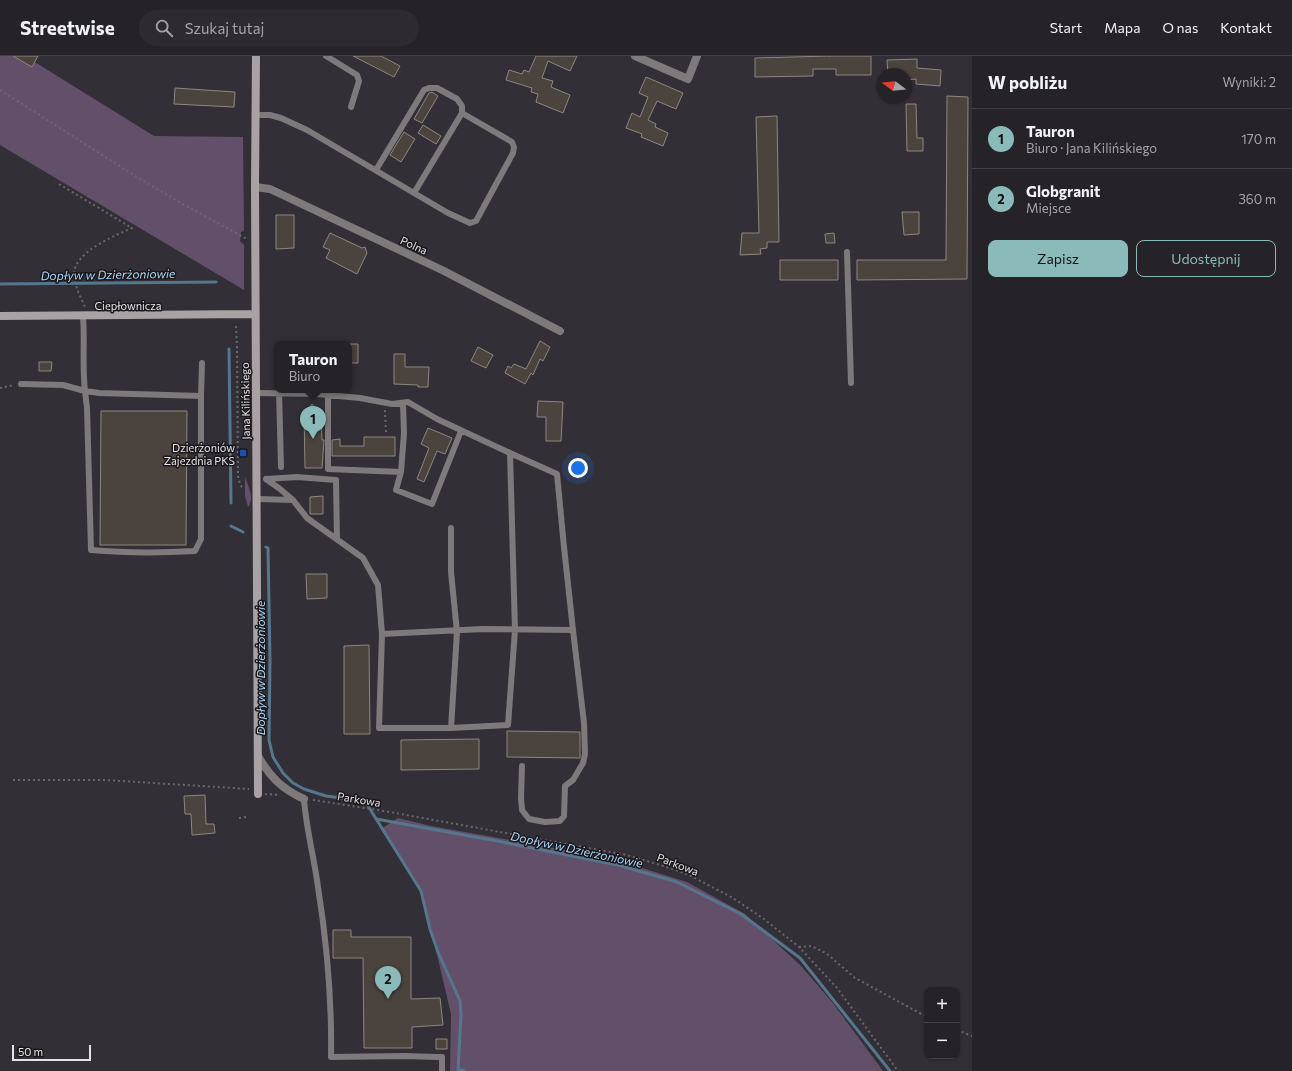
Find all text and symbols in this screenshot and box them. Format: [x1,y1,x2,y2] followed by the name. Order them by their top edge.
[139,10,419,46] search box
[20,16,115,39] text: Streetwise
[153,17,175,39] icon: search
[185,19,264,37] text: Szukaj tutaj
[1050,19,1082,36] text: Start
[1104,19,1140,36] text: Mapa
[1162,19,1198,36] text: O nas
[1220,19,1272,36] text: Kontakt
[876,68,912,104] north arrow
[988,72,1067,93] text: W pobliżu
[1222,74,1276,90] text: Wyniki: 2
[1026,122,1075,140] text: Tauron
[998,131,1004,147] text: 1
[1241,131,1276,147] text: 170 m
[1026,140,1157,156] text: Biuro · Jana Kilińskiego
[1026,182,1100,200] text: Globgranit
[997,191,1005,207] text: 2
[1238,191,1276,207] text: 360 m
[1026,200,1071,216] text: Miejsce
[399,233,429,257] street label: Polna
[988,240,1128,277] button: Zapisz
[1136,240,1276,277] button: Udostępnij
[41,266,176,282] water label: Dopływ w Dzierżoniowie
[95,299,161,312] street label: Ciepłownicza
[274,341,352,393] popup
[289,350,337,368] text: Tauron
[238,362,253,440] street label: Jana Kilińskiego
[289,368,320,384] text: Biuro
[300,406,326,439] pin: 1
[164,441,235,467] place label: Dzierżoniów Zajezdnia PKS
[238,448,248,458] marker: Dzierżoniów Zajezdnia PKS
[568,458,588,478] your location
[253,600,267,735] water label: Dopływ w Dzierżoniowie
[336,789,382,809] street label: Parkowa
[510,828,645,870] water label: Dopływ w Dzierżoniowie
[655,850,701,878] street label: Parkowa
[375,966,401,999] pin: 2
[924,987,960,1059] map controls
[924,987,960,1023] button: +
[924,1023,960,1059] button: −
[12,1043,91,1062] scale bar
[18,1045,43,1058] text: 50 m

